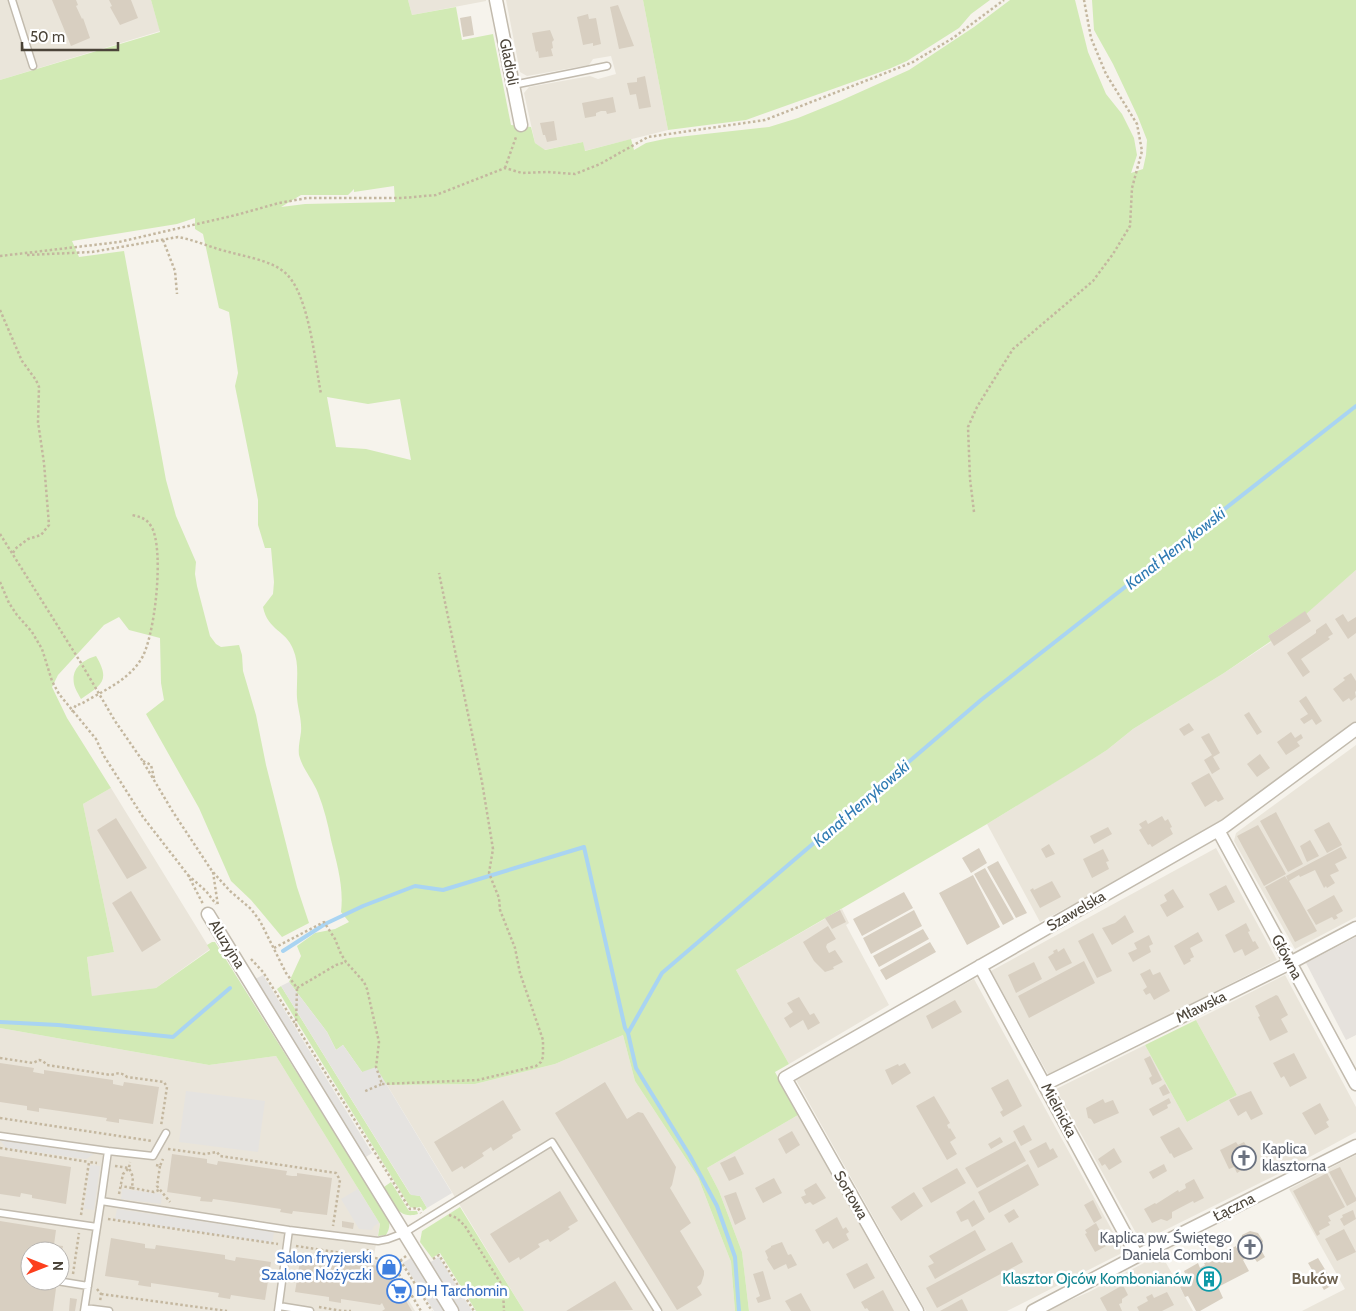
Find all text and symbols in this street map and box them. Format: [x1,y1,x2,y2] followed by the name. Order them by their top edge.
[22,20,119,52] scale bar
[30,28,65,46] text: 50 m
[496,37,522,87] street label: Gladioli
[1122,503,1230,593] water label: Kanał Henrykowski
[809,756,914,850] water label: Kanał Henrykowski
[1043,887,1109,935] street label: Szawelska
[205,916,249,972] street label: Aluzyjna
[1268,931,1307,983] street label: Główna
[1173,987,1230,1027] street label: Mławska
[1037,1080,1081,1141] street label: Mielnicka
[1262,1140,1327,1175] place label: Kaplica klasztorna
[1231,1145,1257,1171] church icon: Kaplica klasztorna
[830,1168,872,1223] street label: Sortowa
[1210,1189,1258,1225] street label: Łączna
[1100,1228,1232,1264] place label: Kaplica pw. Świętego Daniela Comboni
[1237,1234,1263,1260] church icon: Kaplica pw. Świętego Daniela Comboni
[20,1241,70,1291] north arrow
[261,1249,372,1284] place label: Salon fryzjerski Szalone Nożyczki
[376,1254,402,1280] shop icon: Salon fryzjerski Szalone Nożyczki
[49,1261,67,1271] text: N
[1196,1266,1222,1292] building icon: Klasztor Ojców Kombonianów
[1292,1269,1339,1288] district label: Buków
[1002,1270,1192,1288] place label: Klasztor Ojców Kombonianów
[386,1278,412,1304] supermarket icon: DH Tarchomin
[416,1282,508,1300] place label: DH Tarchomin

